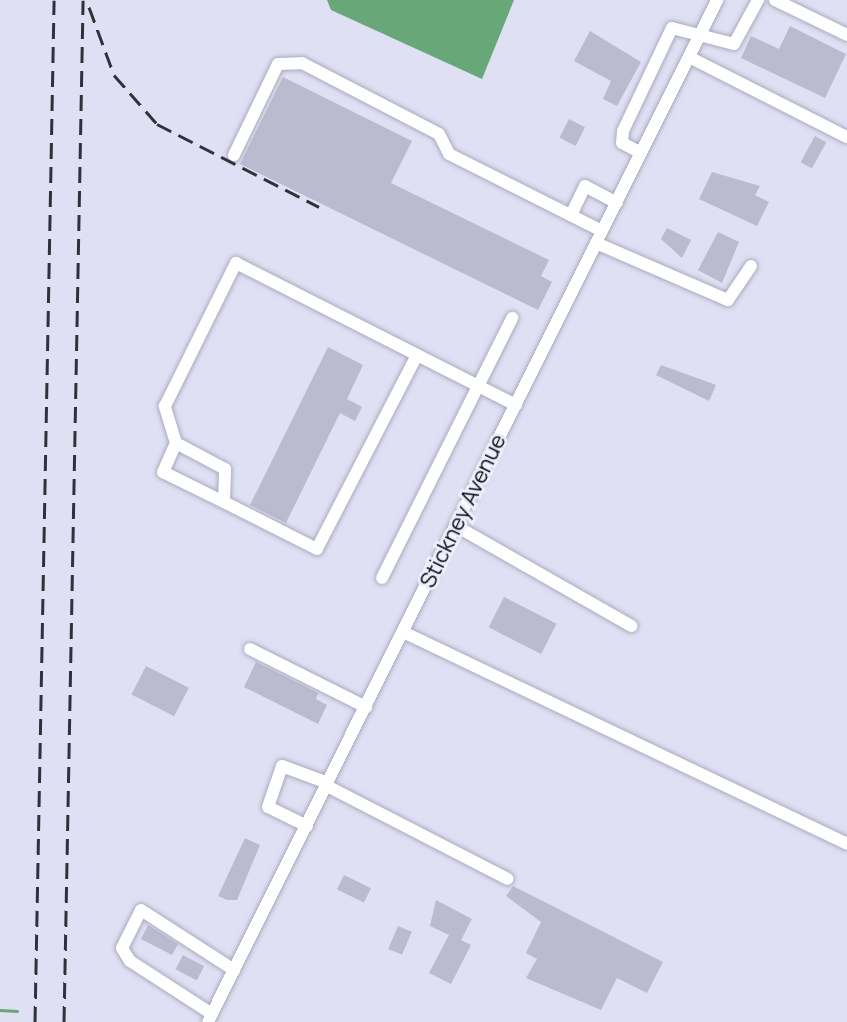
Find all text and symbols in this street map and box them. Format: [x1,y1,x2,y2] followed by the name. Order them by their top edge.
[414,430,512,592] street label: Stickney Avenue

